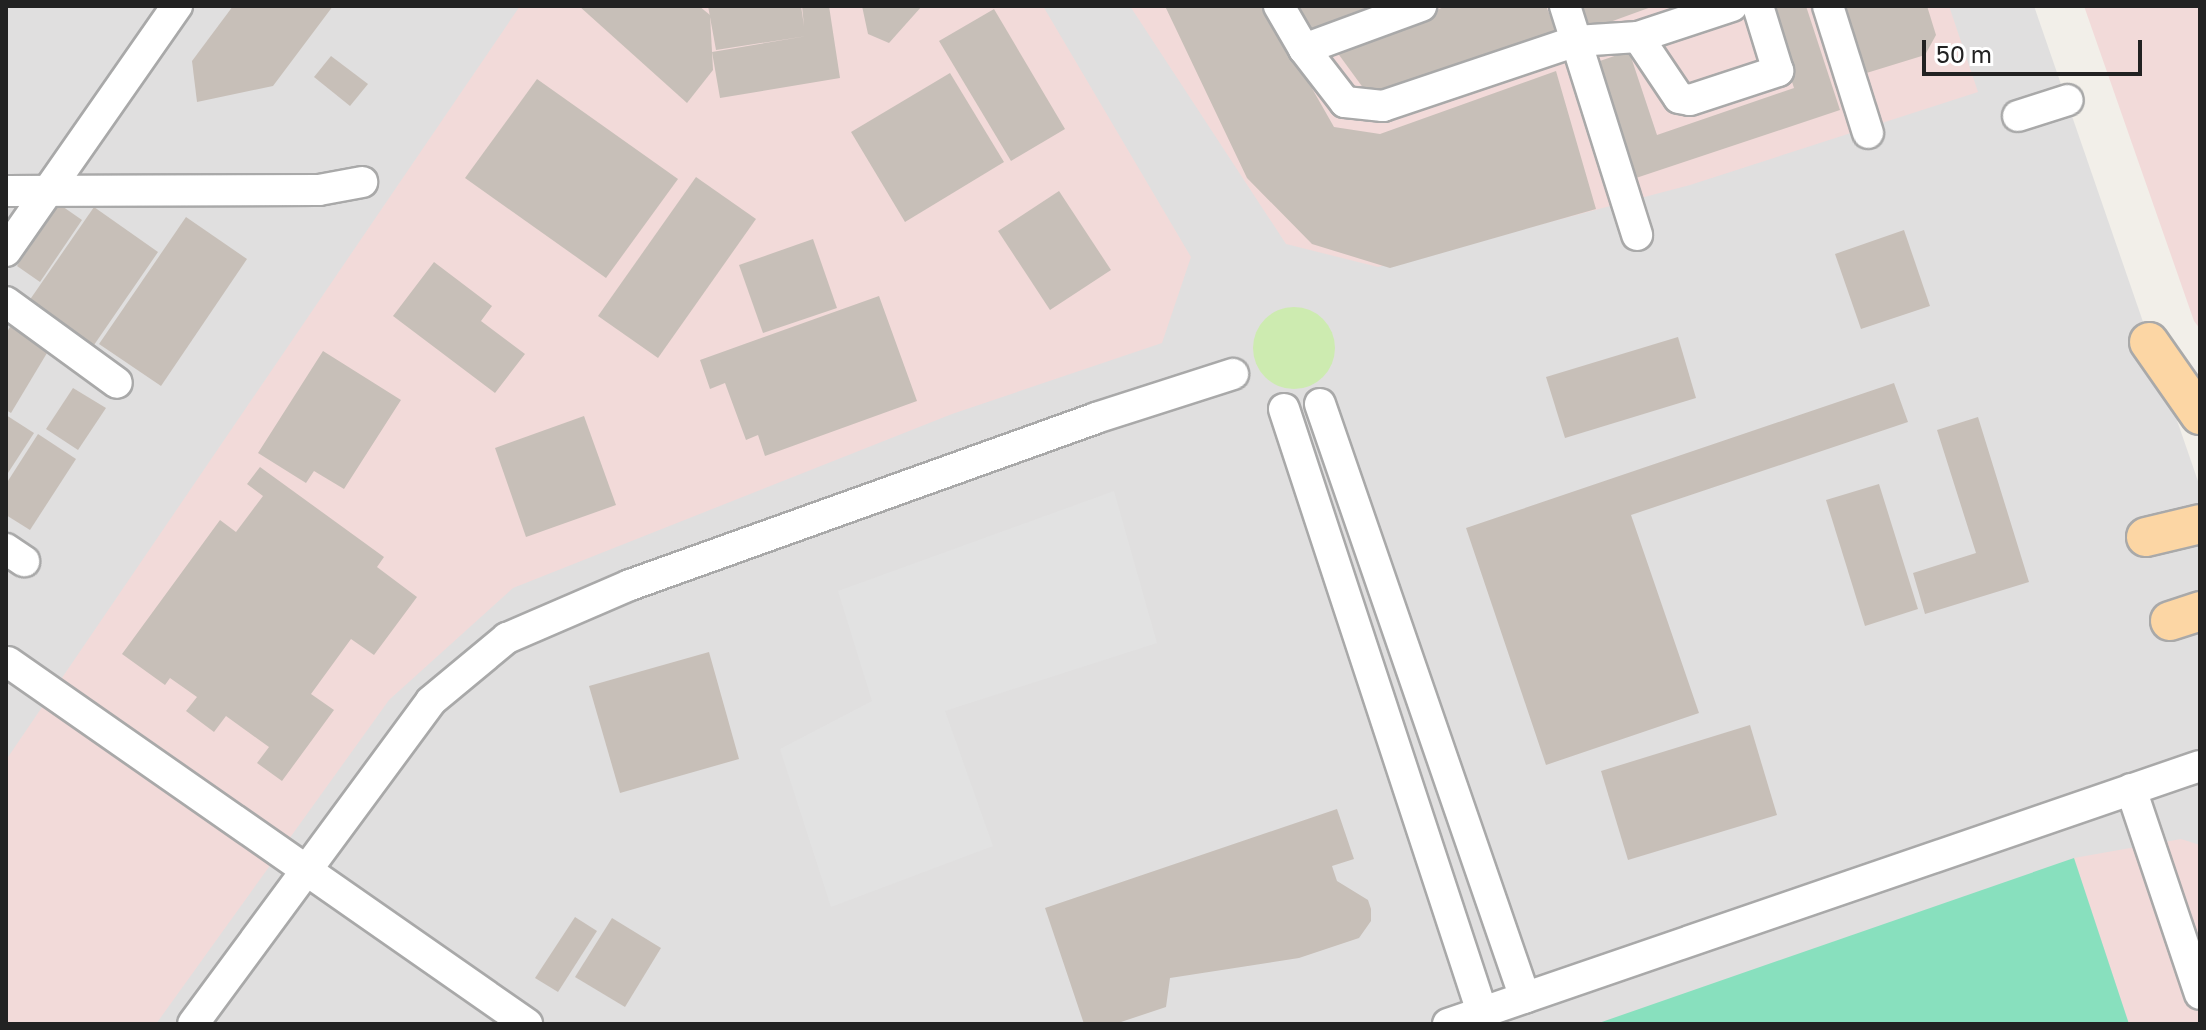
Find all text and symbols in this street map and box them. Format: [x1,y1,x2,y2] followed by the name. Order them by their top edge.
[1926,24,2146,74] scale bar
[1936,39,1992,68] text: 50 m

